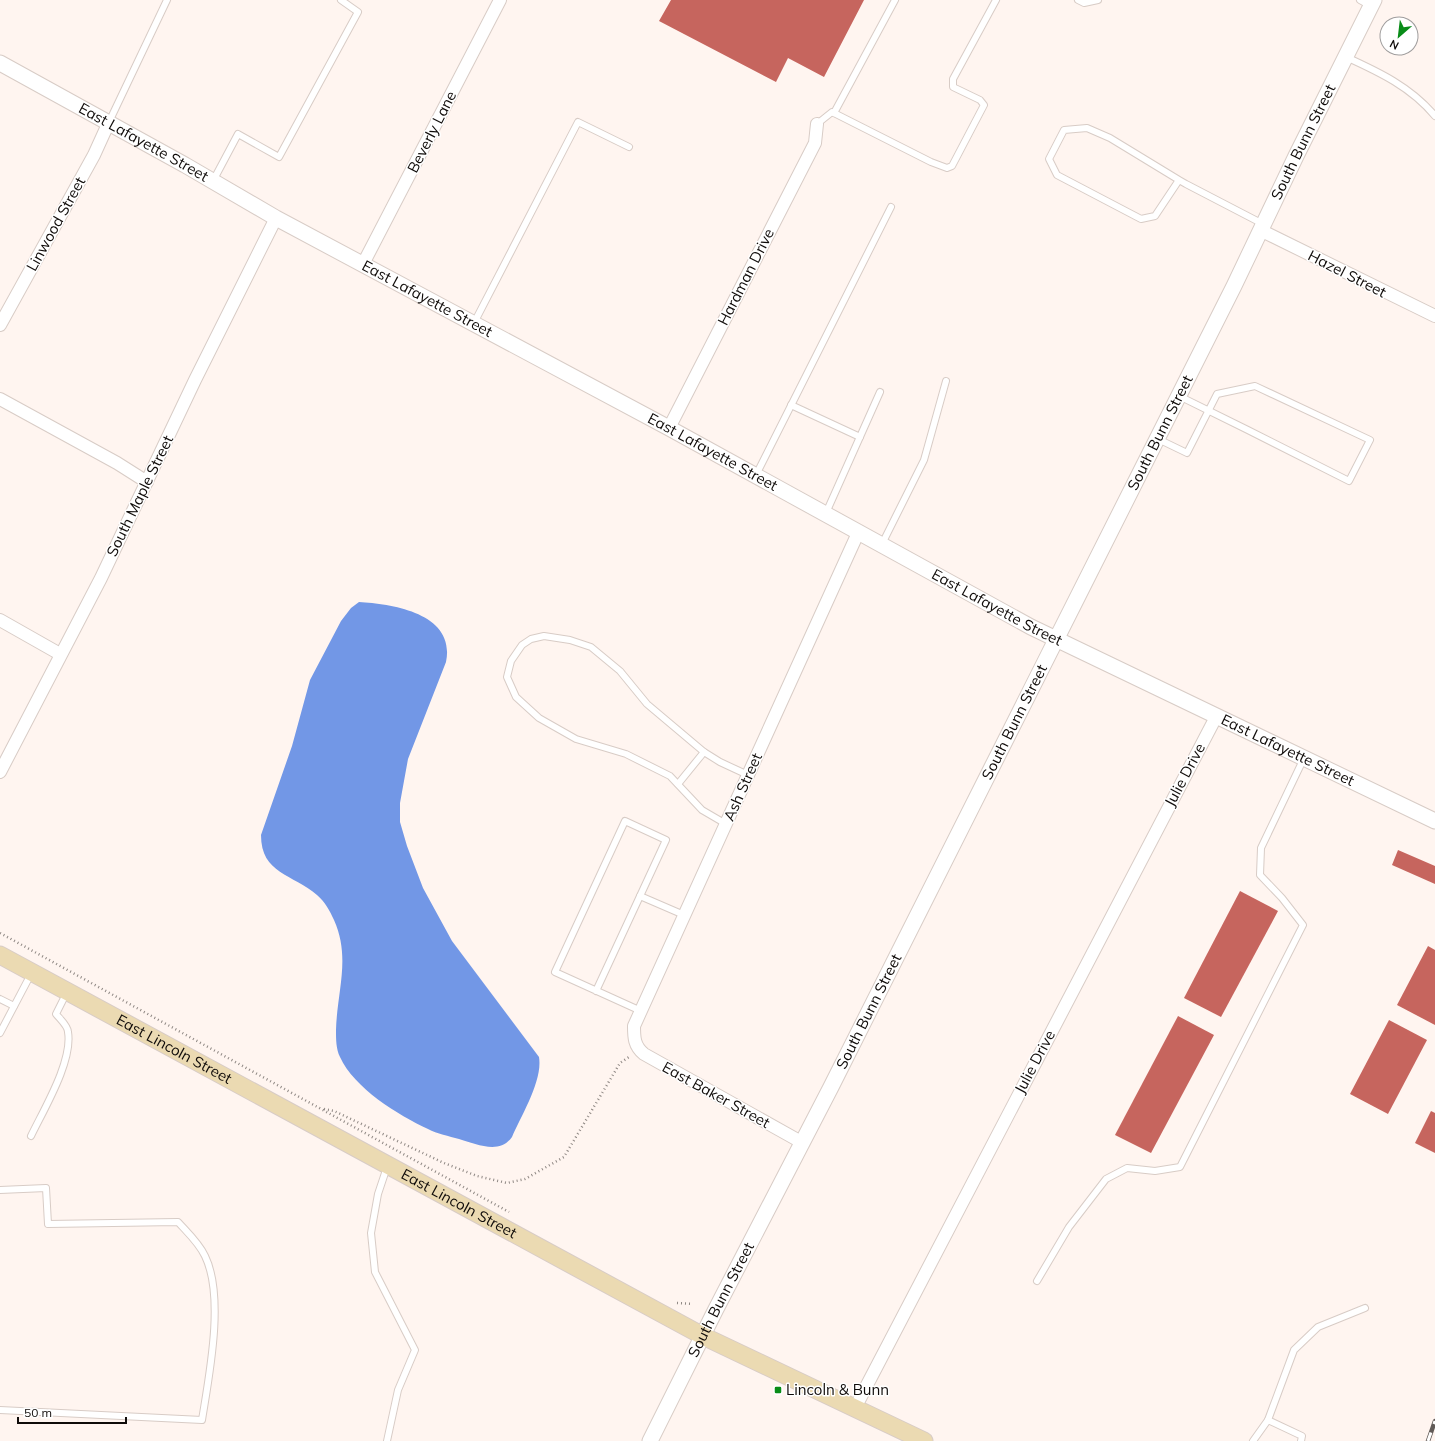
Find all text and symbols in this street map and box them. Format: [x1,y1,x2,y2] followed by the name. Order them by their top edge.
[1379,16,1419,56] north arrow
[1387,37,1401,53] text: N
[1267,81,1339,203] street label: South Bunn Street
[403,88,460,176] street label: Beverly Lane
[76,98,212,186] street label: East Lafayette Street
[22,173,89,274] street label: Linwood Street
[713,225,778,328] street label: Hardman Drive
[1305,246,1390,301] street label: Hazel Street
[359,256,496,341] street label: East Lafayette Street
[1123,372,1197,493] street label: South Bunn Street
[645,408,781,495] street label: East Lafayette Street
[102,432,177,560] street label: South Maple Street
[929,564,1065,650] street label: East Lafayette Street
[977,661,1051,783] street label: South Bunn Street
[1218,710,1358,790] street label: East Lafayette Street
[1160,740,1209,810] street label: Julie Drive
[719,750,766,824] street label: Ash Street
[832,951,905,1072] street label: South Bunn Street
[113,1010,235,1088] street label: East Lincoln Street
[1010,1027,1059,1097] street label: Julie Drive
[659,1057,773,1132] street label: East Baker Street
[398,1164,520,1242] street label: East Lincoln Street
[683,1239,758,1360] street label: South Bunn Street
[786,1380,889,1399] place label: Lincoln & Bunn
[773,1385,783,1395] marker: Lincoln & Bunn
[18,1399,126,1425] scale bar
[24,1405,52,1420] text: 50 m

